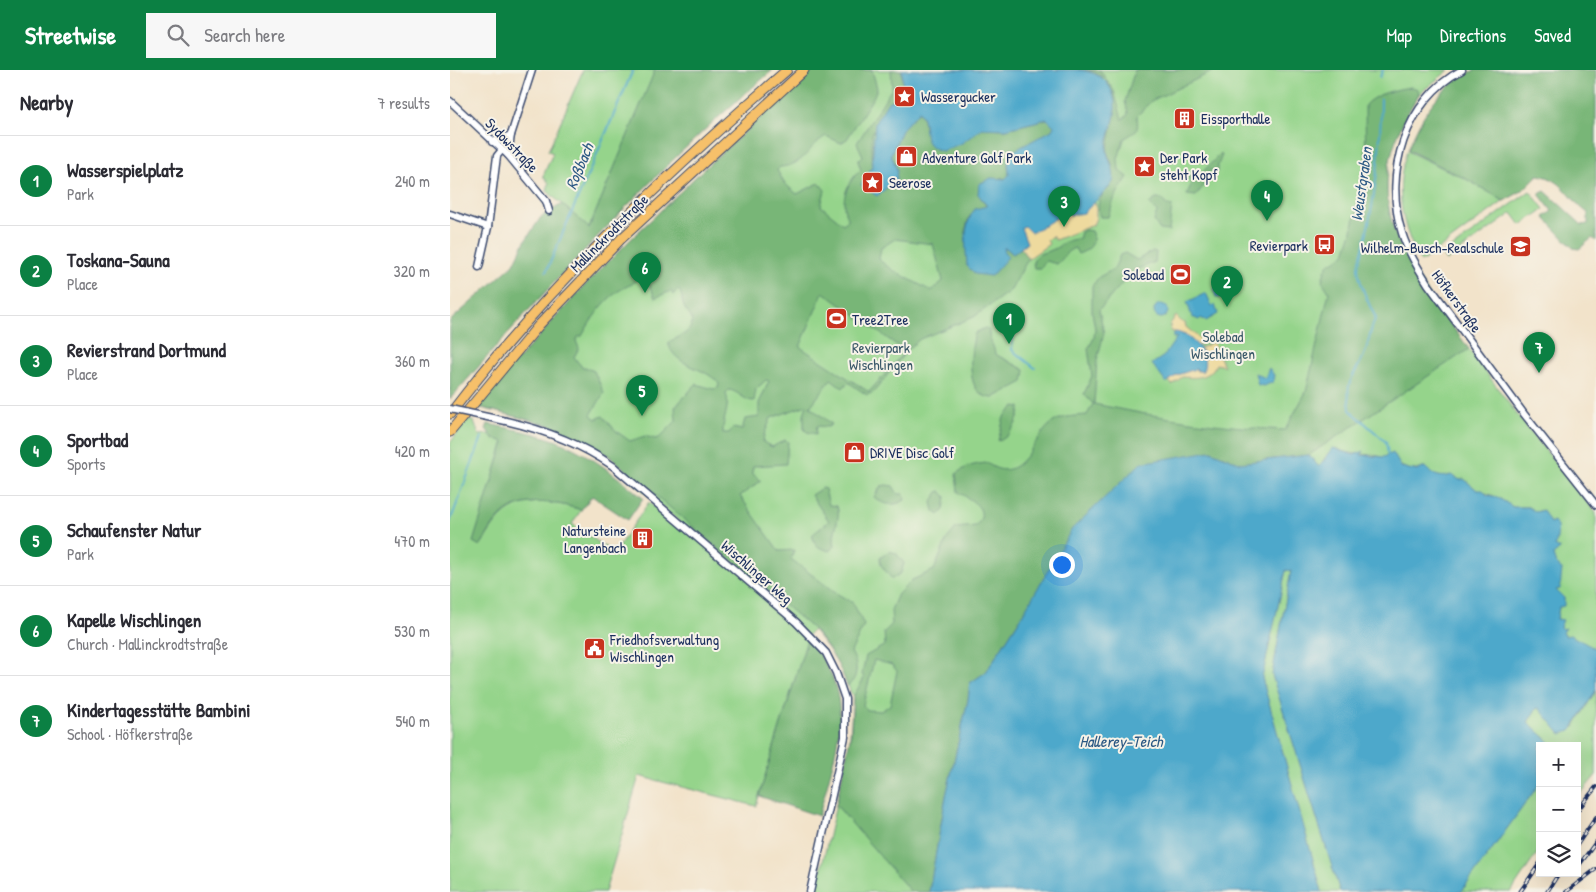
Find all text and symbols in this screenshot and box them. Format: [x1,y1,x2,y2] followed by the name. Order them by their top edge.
[146,13,496,58] search box
[25,19,116,51] text: Streetwise
[164,21,192,49] icon: search
[204,22,285,48] text: Search here
[1387,23,1412,48] text: Map
[1440,23,1506,48] text: Directions
[1534,23,1571,48] text: Saved
[893,84,917,108] place icon: Wassergucker
[921,86,996,107] place label: Wassergucker
[20,88,73,117] text: Nearby
[377,92,430,114] text: 7 results
[1173,106,1197,130] building icon: Eissporthalle
[1201,108,1271,129] place label: Eissporthalle
[481,113,543,177] street label: Sydowstraße
[560,138,599,192] water label: Roßbach
[1345,144,1377,222] water label: Weustgraben
[894,145,918,169] shop icon: Adventure Golf Park
[922,147,1031,168] place label: Adventure Golf Park
[1160,147,1218,185] place label: Der Park steht Kopf
[1132,154,1156,178] place icon: Der Park steht Kopf
[67,157,183,183] text: Wasserspielplatz
[33,170,39,192] text: 1
[395,170,430,192] text: 240 m
[861,170,885,194] place icon: Seerose
[889,172,931,193] place label: Seerose
[1251,180,1283,221] pin: 4
[67,183,94,205] text: Park
[1048,186,1080,227] pin: 3
[565,189,653,277] street label: Mallinckrodtstraße
[1312,233,1336,257] bus stop icon: Revierpark
[1250,235,1308,256] place label: Revierpark
[1508,235,1532,259] school or university icon: Wilhelm-Busch-Realschule
[1361,237,1504,258] place label: Wilhelm-Busch-Realschule
[67,247,170,273] text: Toskana-Sauna
[629,252,661,293] pin: 6
[32,260,40,282] text: 2
[394,260,430,282] text: 320 m
[1168,262,1192,286] sports icon: Solebad
[1123,264,1164,285] place label: Solebad
[1427,265,1487,337] street label: Höfkerstraße
[1211,266,1243,307] pin: 2
[67,273,98,295] text: Place
[993,303,1025,344] pin: 1
[824,307,848,331] sports icon: Tree2Tree
[852,309,909,330] place label: Tree2Tree
[1191,326,1255,364] park label: Solebad Wischlingen
[1523,332,1555,373] pin: 7
[67,337,226,363] text: Revierstrand Dortmund
[849,337,913,375] park label: Revierpark Wischlingen
[32,350,40,372] text: 3
[395,350,430,372] text: 360 m
[67,363,98,385] text: Place
[626,375,658,416] pin: 5
[67,427,128,453] text: Sportbad
[33,440,39,462] text: 4
[395,440,430,462] text: 420 m
[842,440,866,464] shop icon: DRIVE Disc Golf
[870,442,955,463] place label: DRIVE Disc Golf
[67,453,105,475] text: Sports
[67,517,201,543] text: Schaufenster Natur
[562,520,626,558] place label: Natursteine Langenbach
[630,527,654,551] building icon: Natursteine Langenbach
[33,530,39,552] text: 5
[394,530,430,552] text: 470 m
[717,535,797,609] street label: Wischlinger Weg
[67,543,94,565] text: Park
[1049,552,1075,578] your location
[67,607,201,633] text: Kapelle Wischlingen
[33,620,39,642] text: 6
[394,620,430,642] text: 530 m
[609,629,720,667] place label: Friedhofsverwaltung Wischlingen
[67,633,228,655] text: Church · Mallinckrodtstraße
[582,636,606,660] public building icon: Friedhofsverwaltung Wischlingen
[67,697,251,723] text: Kindertagesstätte Bambini
[32,710,40,732] text: 7
[396,710,430,732] text: 540 m
[67,723,193,745] text: School · Höfkerstraße
[1079,730,1164,752] water label: Hallerey-Teich
[1536,742,1581,877] map controls
[1536,742,1581,787] button: +
[1536,787,1581,832] button: −
[1536,832,1581,877] button: layers

